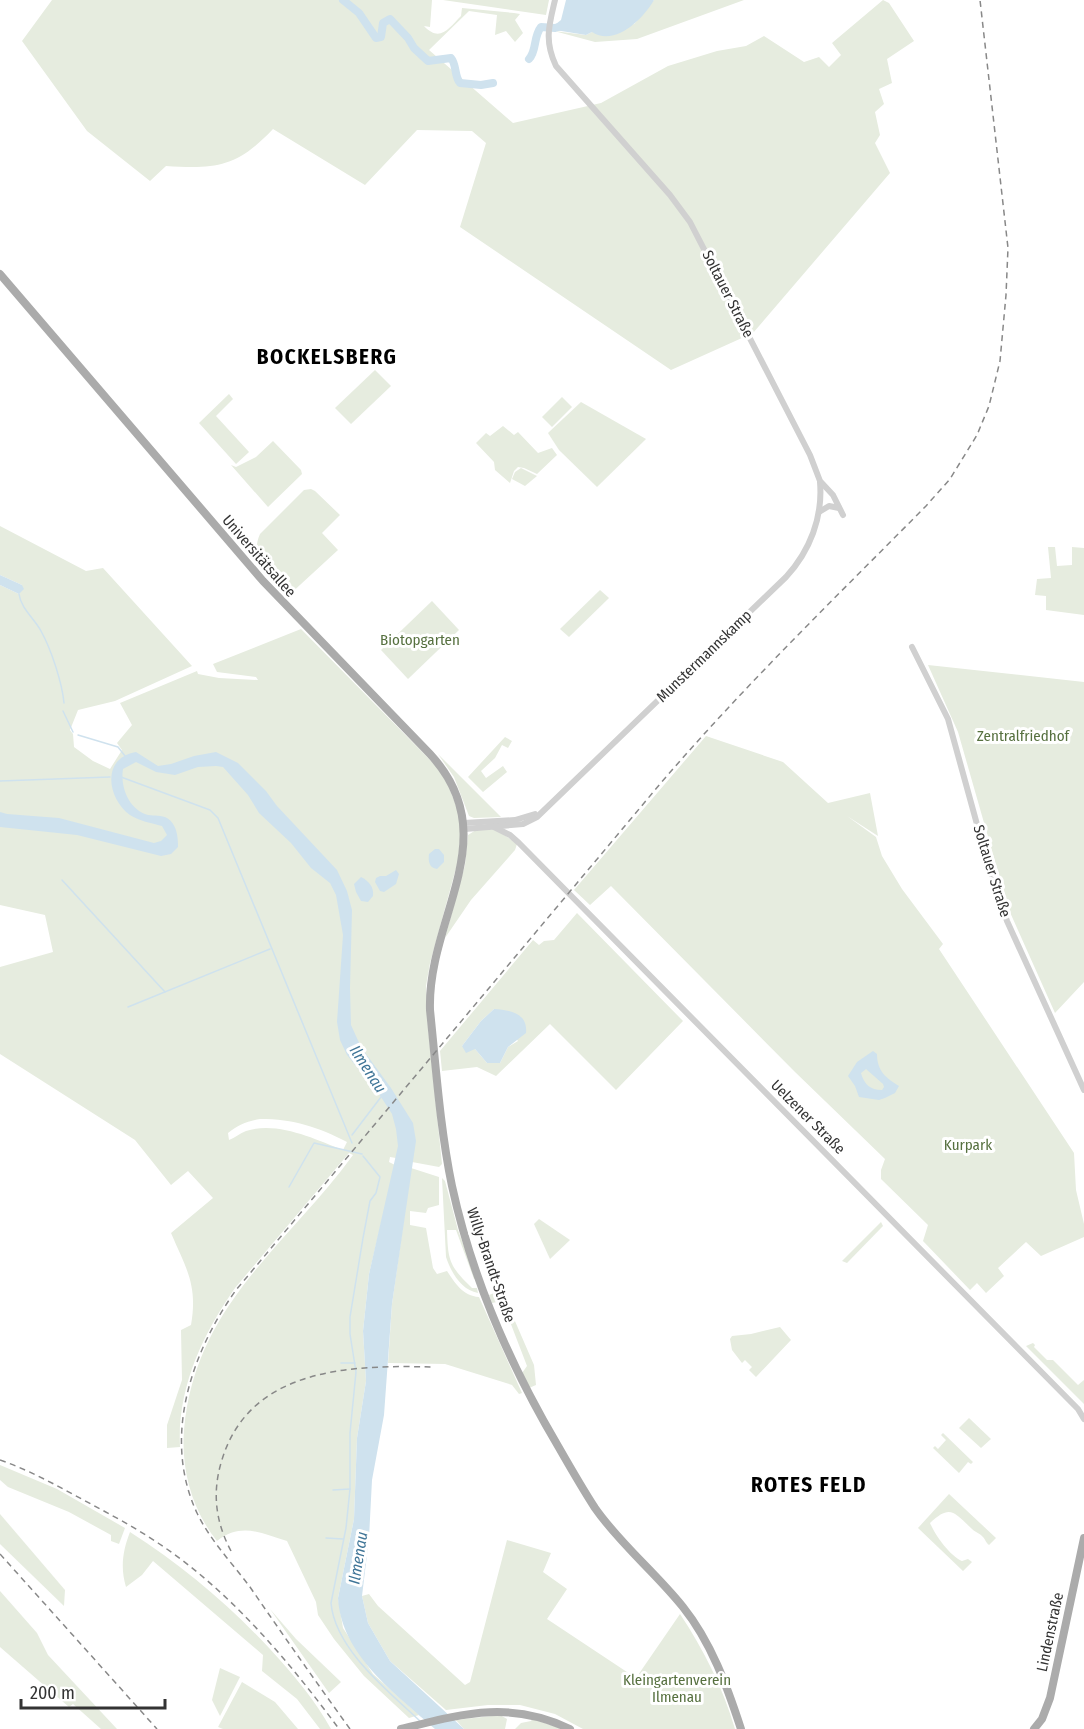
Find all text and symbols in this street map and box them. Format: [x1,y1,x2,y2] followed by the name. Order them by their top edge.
[698,247,758,341] street label: Soltauer Straße
[257,344,397,370] district label: BOCKELSBERG
[218,511,300,601] street label: Universitätsallee
[653,606,755,706] street label: Munstermannskamp
[380,631,460,649] park label: Biotopgarten
[977,727,1071,745] park label: Zentralfriedhof
[969,823,1015,919] street label: Soltauer Straße
[346,1042,390,1096] water label: Ilmenau
[767,1076,849,1158] street label: Uelzener Straße
[944,1136,992,1154] park label: Kurpark
[463,1205,519,1325] street label: Willy-Brandt-Straße
[751,1472,867,1498] district label: ROTES FELD
[344,1530,372,1586] water label: Ilmenau
[1033,1591,1067,1673] street label: Lindenstraße
[623,1671,731,1706] park label: Kleingartenverein Ilmenau
[21,1672,165,1710] scale bar
[30,1682,75,1704] text: 200 m

